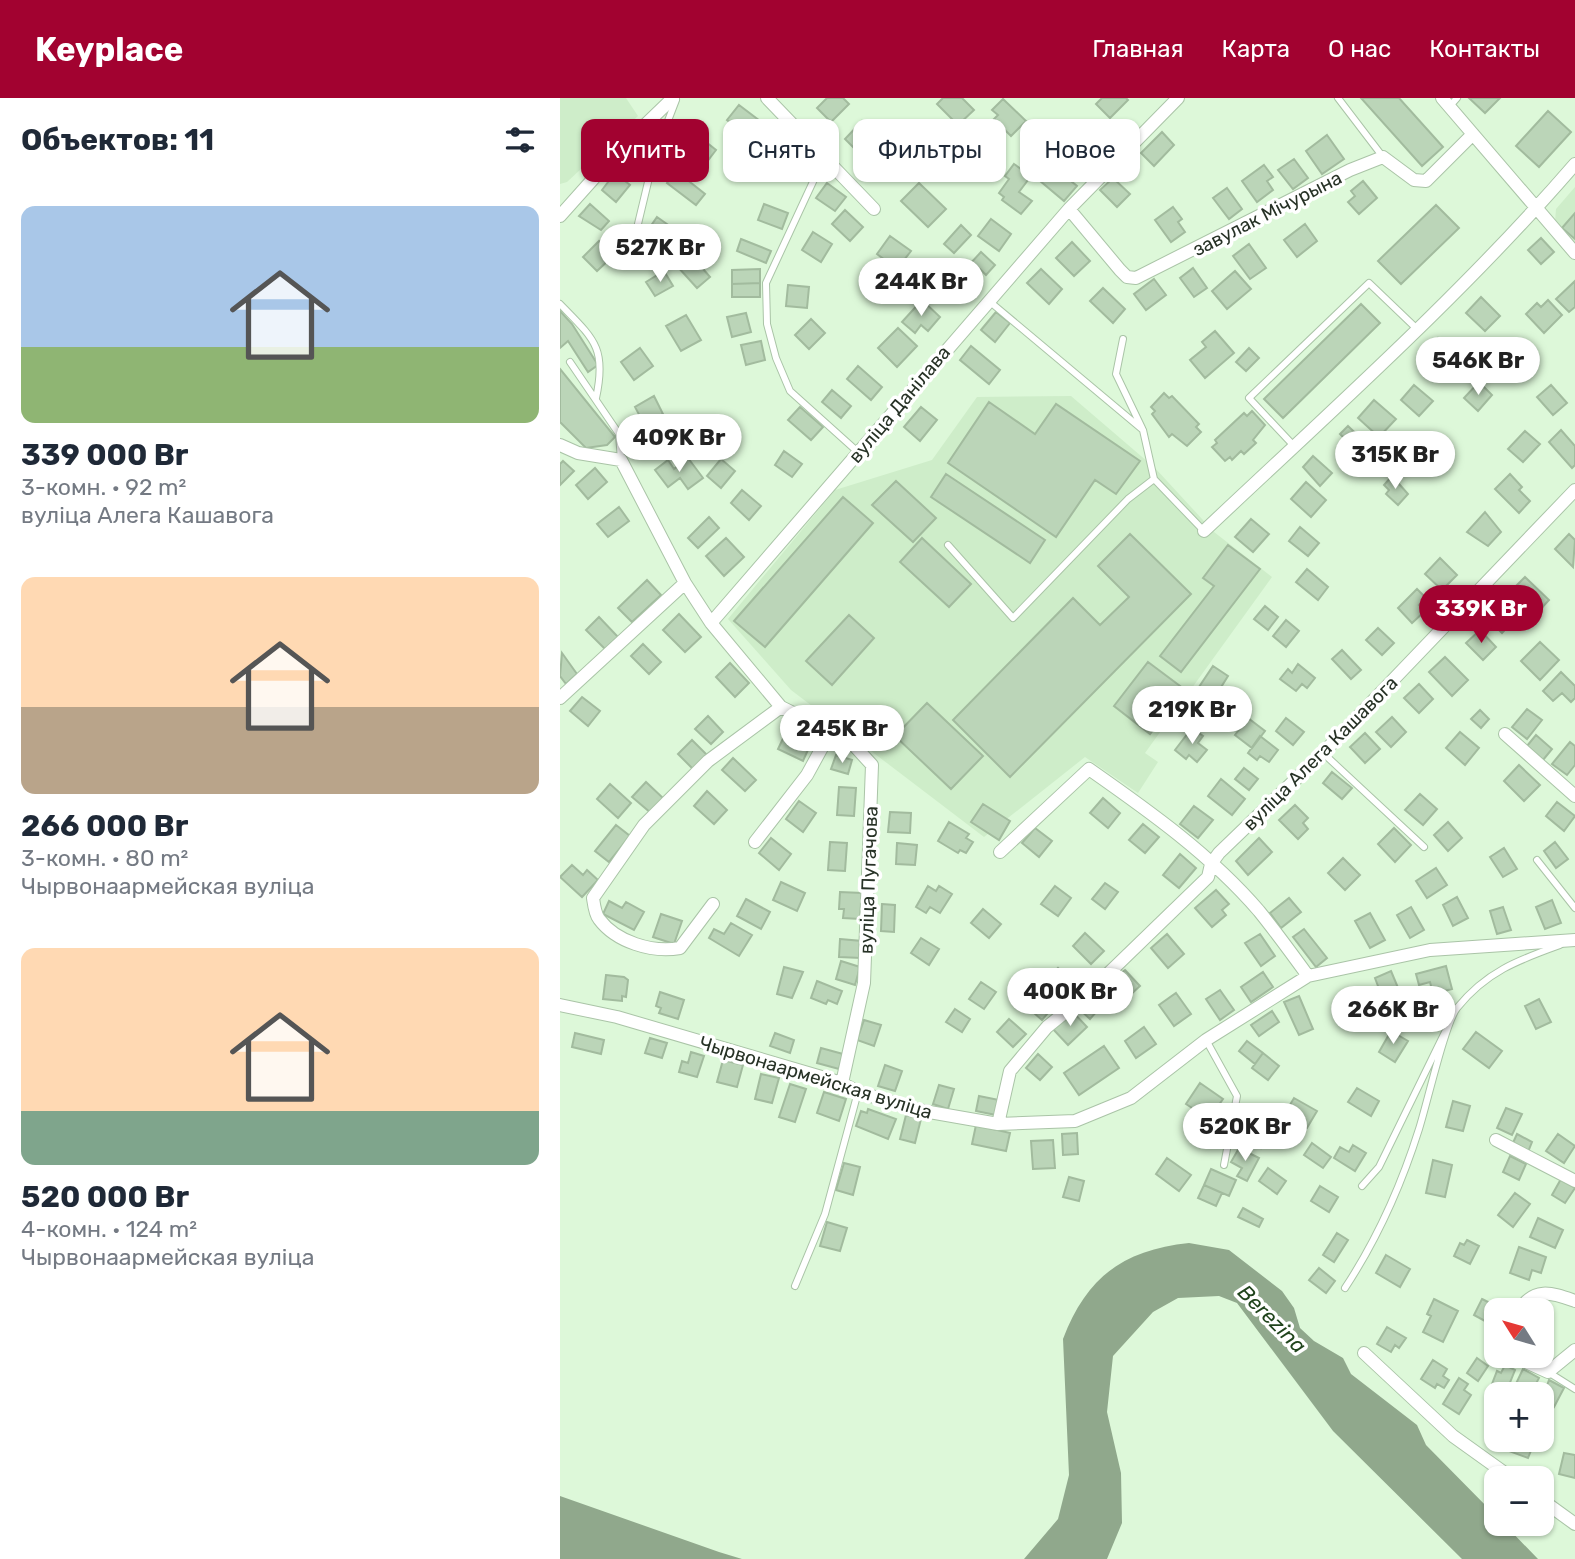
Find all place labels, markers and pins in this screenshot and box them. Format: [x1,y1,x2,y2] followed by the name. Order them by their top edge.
[595,225,725,284] pin: 527K Br
[856,258,986,318] pin: 244K Br
[1413,338,1543,397] pin: 546K Br
[614,414,744,474] pin: 409K Br
[1330,432,1460,491] pin: 315K Br
[1416,586,1546,645] pin: 339K Br
[1127,686,1257,746] pin: 219K Br
[777,706,907,765] pin: 245K Br
[1005,968,1135,1028] pin: 400K Br
[1328,986,1458,1046] pin: 266K Br
[1180,1104,1310,1163] pin: 520K Br

